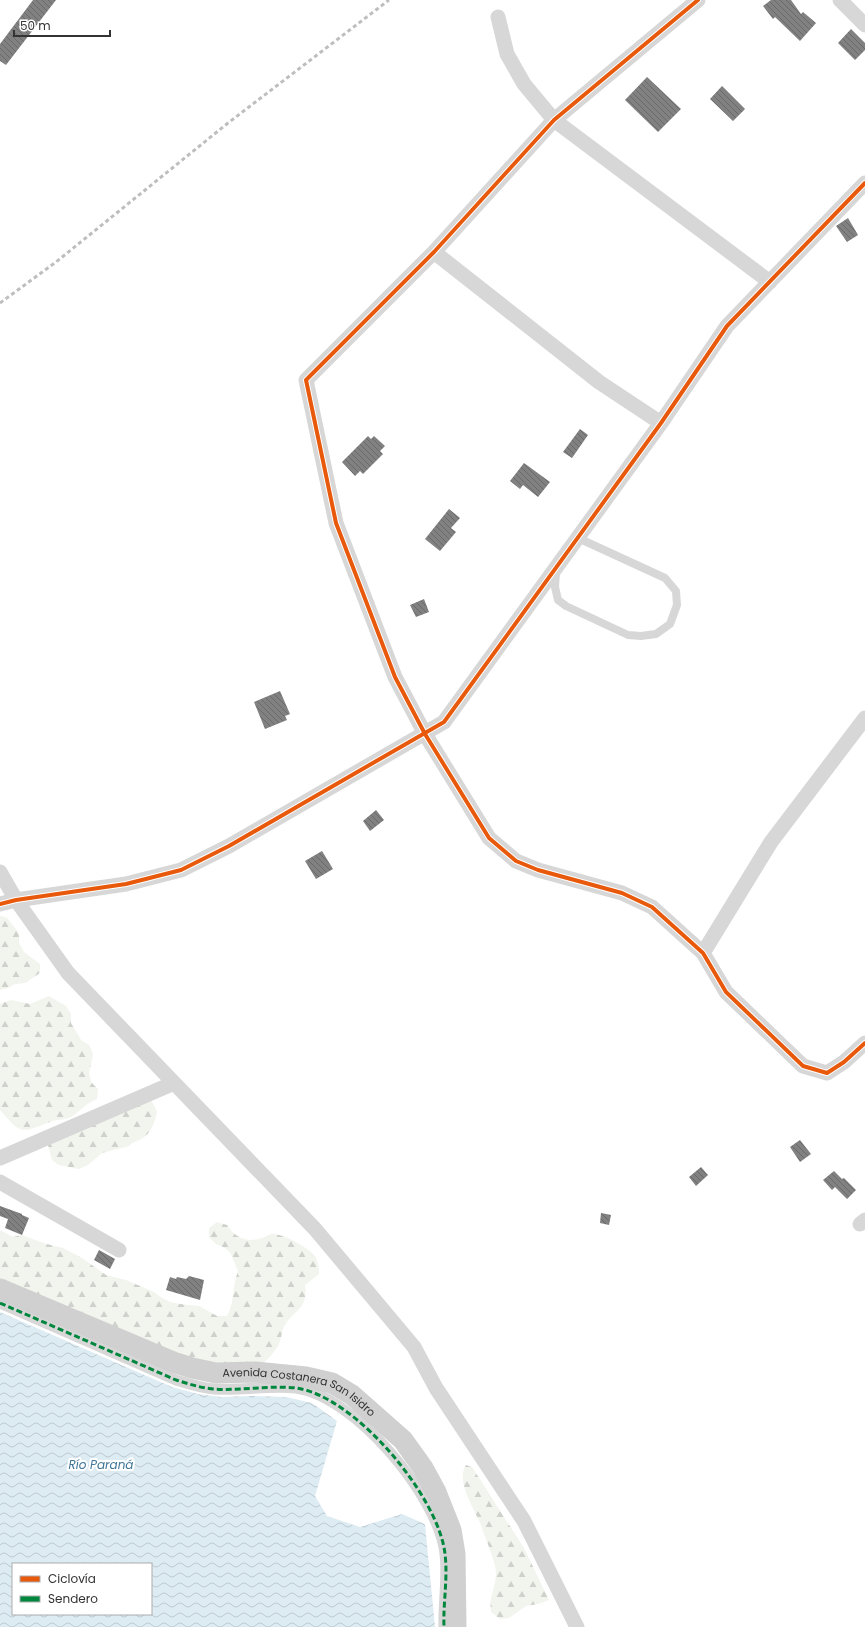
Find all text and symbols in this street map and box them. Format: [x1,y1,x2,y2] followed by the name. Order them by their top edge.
[14,12,110,38] scale bar
[20,17,51,34] text: 50 m
[222,1364,379,1420] street label: Avenida Costanera San Isidro
[69,1456,133,1473] water label: Río Paraná
[12,1563,152,1615] legend
[48,1570,96,1587] text: Ciclovía
[48,1590,98,1607] text: Sendero

